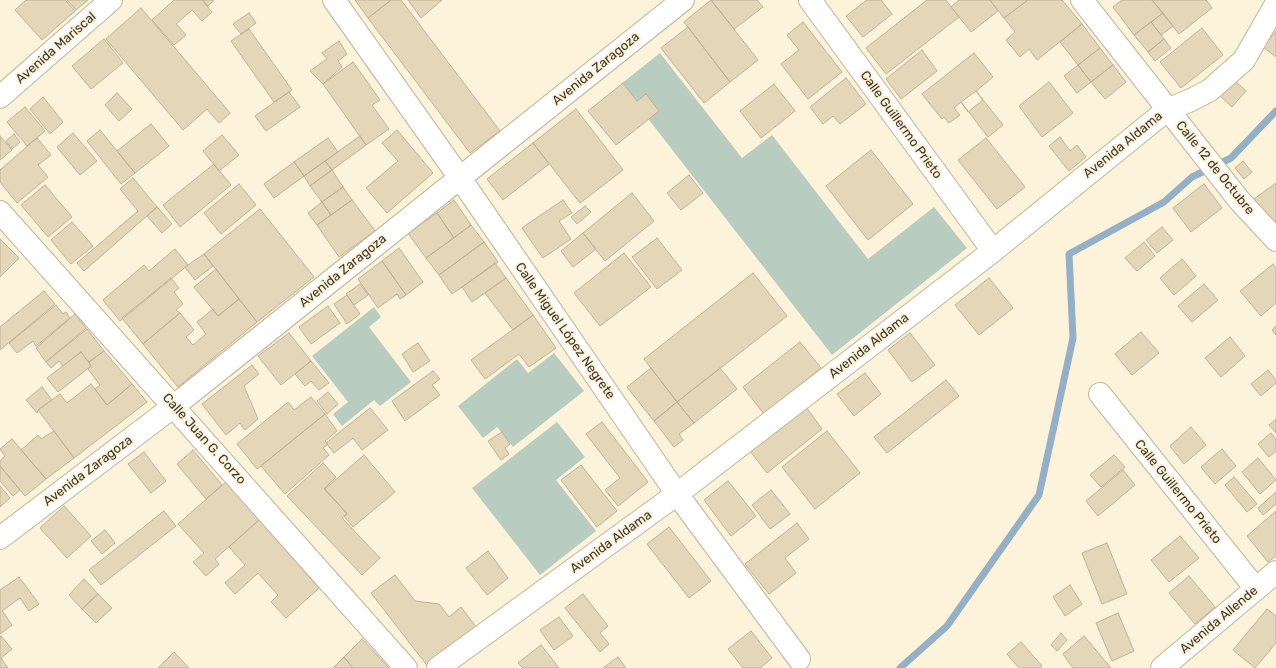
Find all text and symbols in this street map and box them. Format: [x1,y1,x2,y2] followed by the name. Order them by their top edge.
[13,9,99,87] street label: Avenida Mariscal
[549,29,643,109] street label: Avenida Zaragoza
[857,68,945,182] street label: Calle Guillermo Prieto
[1080,108,1166,182] street label: Avenida Aldama
[1172,118,1258,218] street label: Calle 12 de Octubre
[296,231,390,311] street label: Avenida Zaragoza
[512,260,618,402] street label: Calle Miguel López Negrete
[826,310,912,382] street label: Avenida Aldama
[159,390,249,488] street label: Calle Juan G. Corzo
[40,432,136,510] street label: Avenida Zaragoza
[1131,437,1225,547] street label: Calle Guillermo Prieto
[567,507,655,577] street label: Avenida Aldama
[1177,583,1261,657] street label: Avenida Allende

